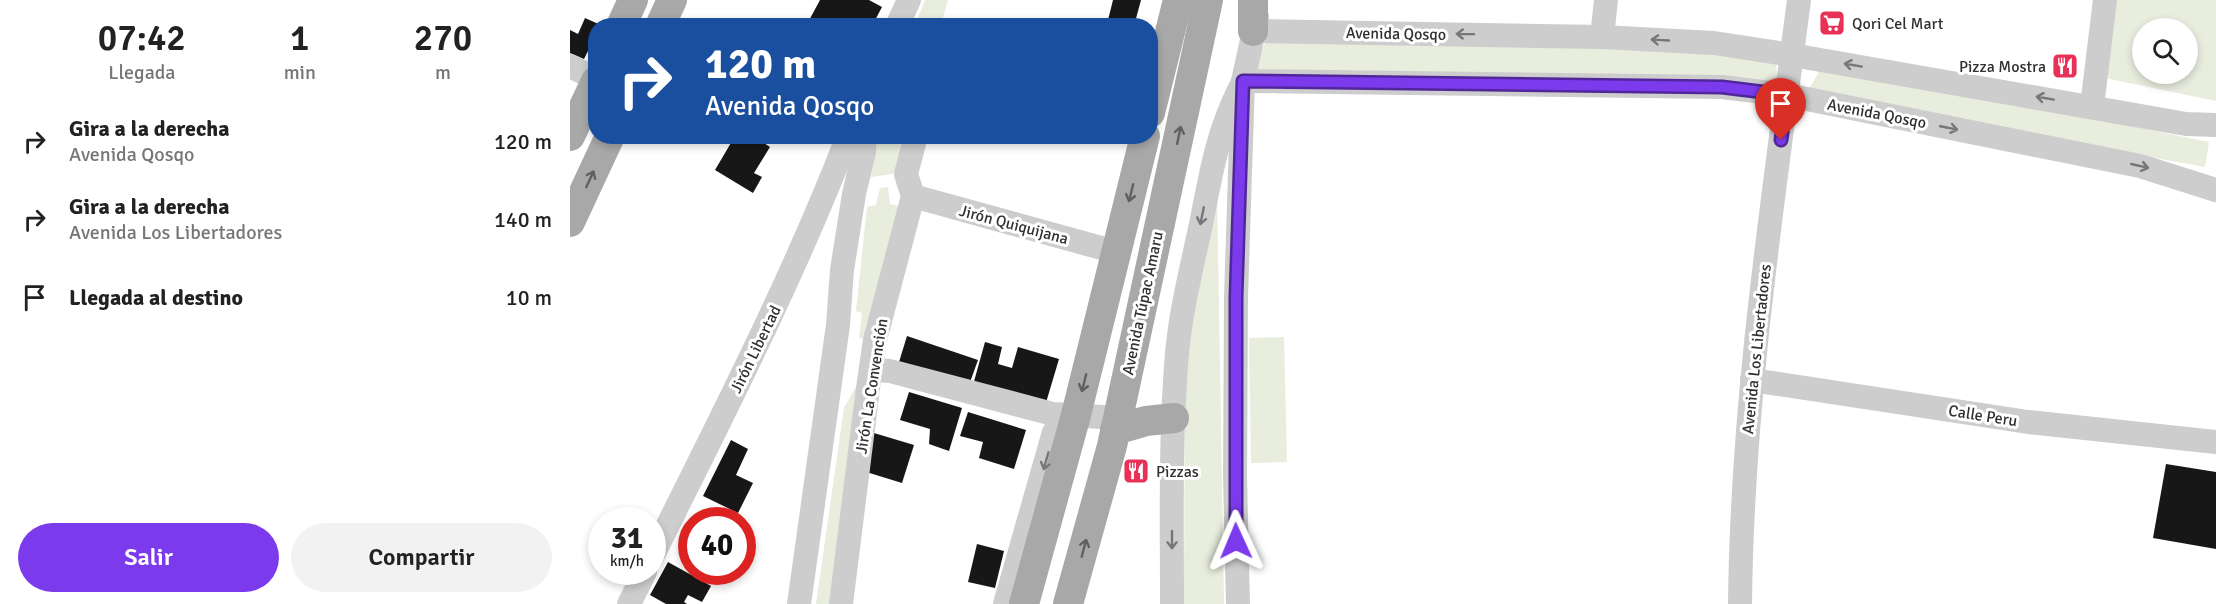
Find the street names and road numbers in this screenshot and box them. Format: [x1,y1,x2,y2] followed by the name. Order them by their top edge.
[1346,23,1446,45] street label: Avenida Qosqo
[1826,95,1928,133] street label: Avenida Qosqo
[957,201,1070,249] street label: Jirón Quiquijana
[1118,230,1168,377] street label: Avenida Túpac Amaru
[1738,263,1776,435] street label: Avenida Los Libertadores
[726,302,786,396] street label: Jirón Libertad
[851,317,893,455] street label: Jirón La Convención
[1947,401,2019,431] street label: Calle Peru

